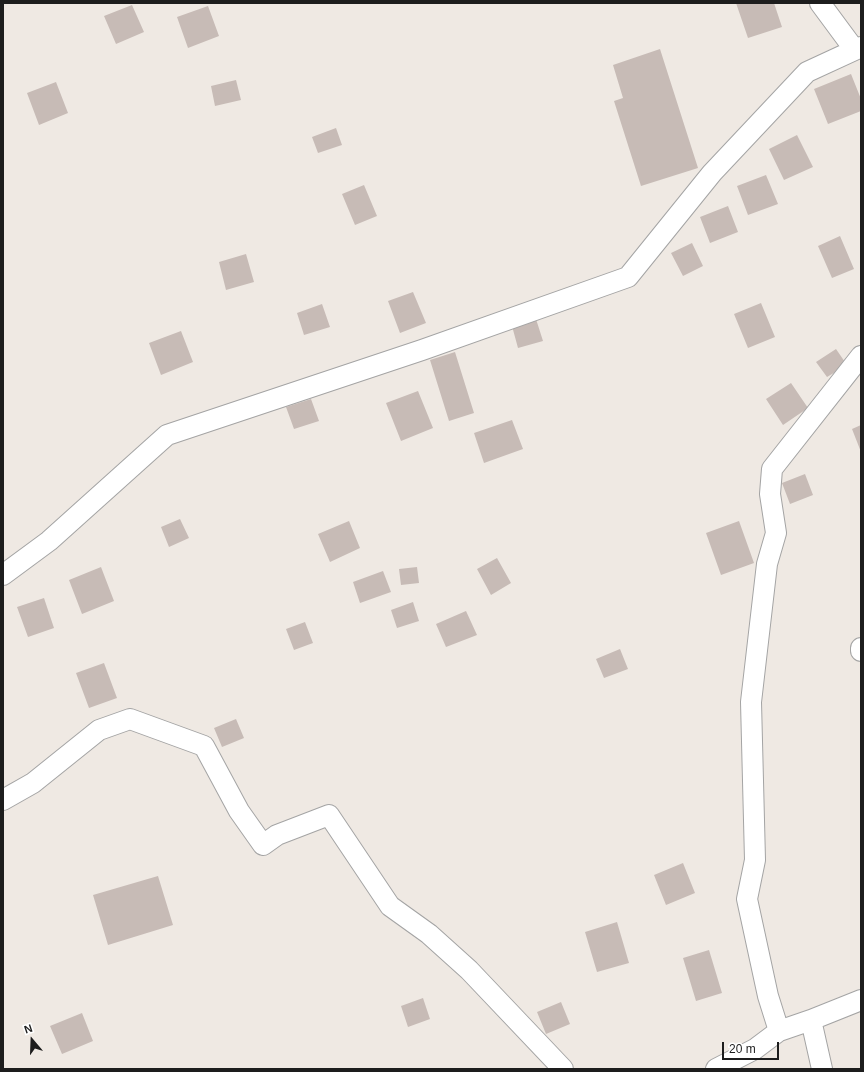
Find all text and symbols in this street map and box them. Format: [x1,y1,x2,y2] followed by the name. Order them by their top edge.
[12,1020,52,1060] north arrow
[22,1022,34,1036] text: N
[724,1034,781,1060] scale bar
[729,1042,756,1056] text: 20 m

